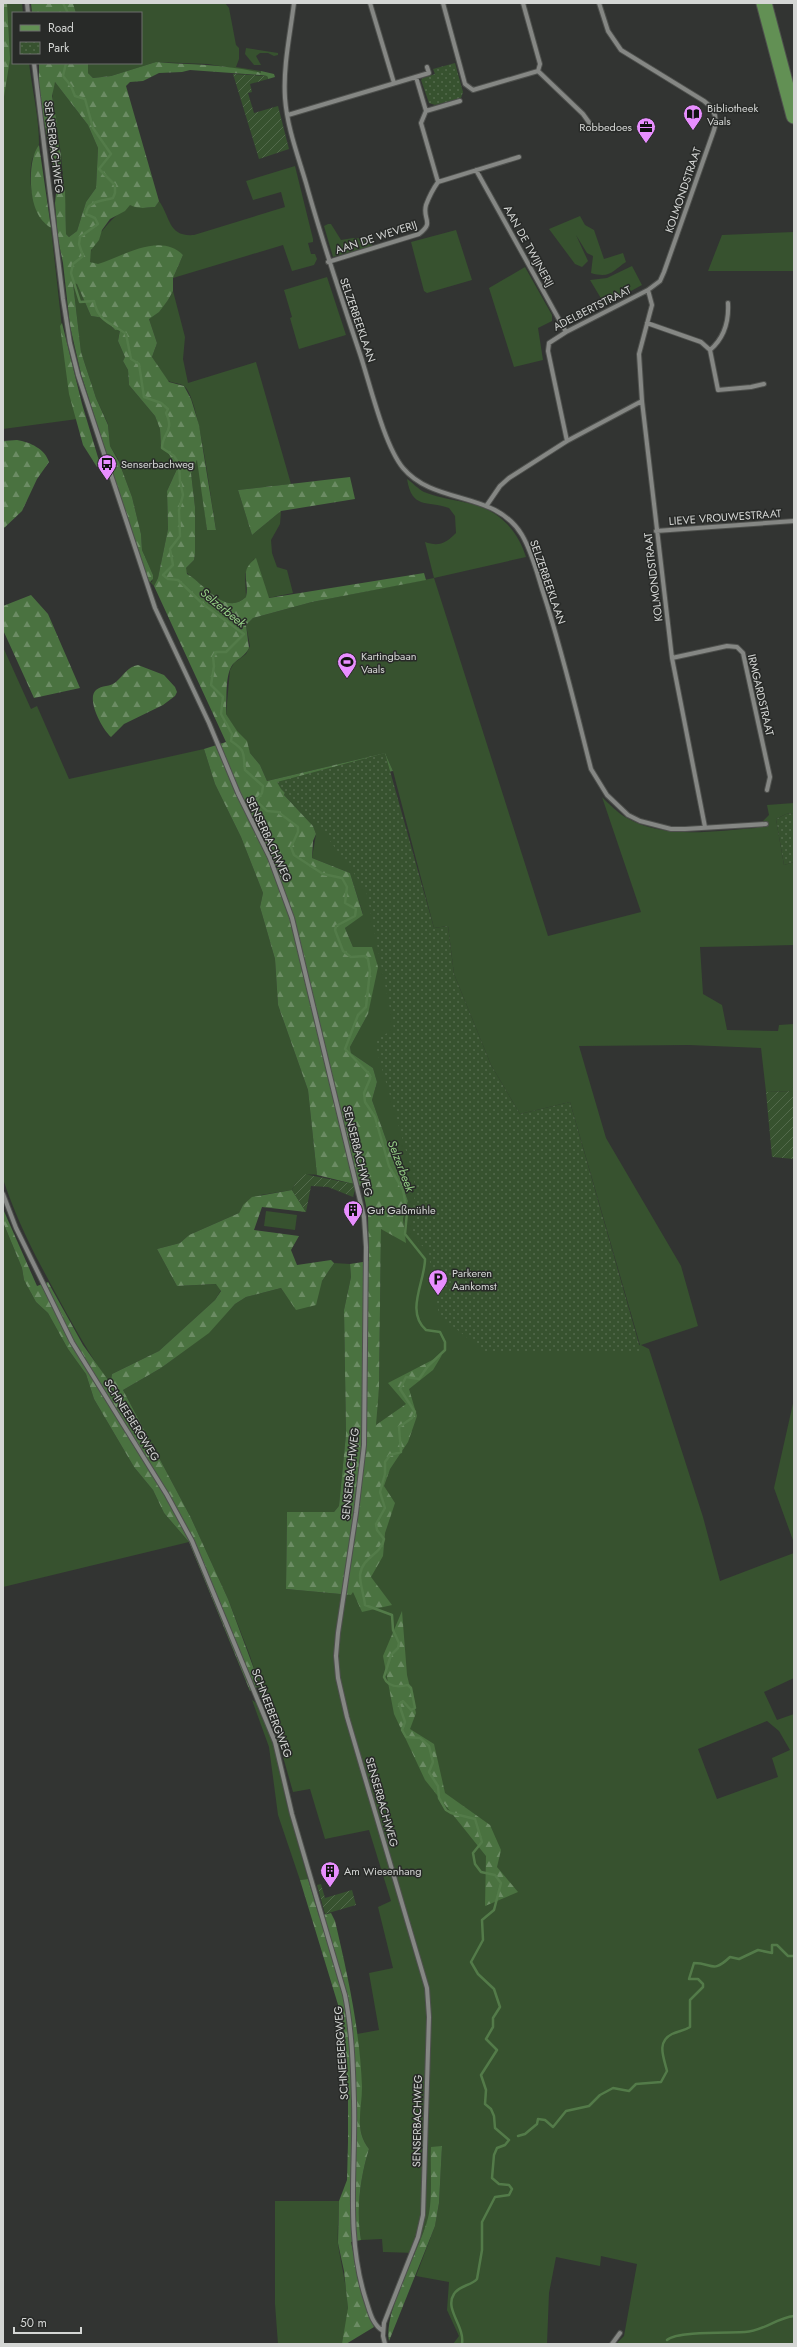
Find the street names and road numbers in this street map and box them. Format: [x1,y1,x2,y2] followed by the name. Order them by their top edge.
[40,100,68,194] street label: SENSERBACHWEG
[661,145,705,235] street label: KOLMONDSTRAAT
[500,202,558,290] street label: AAN DE TWIJNERIJ
[333,216,419,258] street label: AAN DE WEVERIJ
[336,276,380,364] street label: SELZERBEEKLAAN
[550,281,634,335] street label: ADELBERTSTRAAT
[668,505,782,529] street label: LIEVE VROUWESTRAAT
[640,532,666,622] street label: KOLMONDSTRAAT
[526,538,570,626] street label: SELZERBEEKLAAN
[744,653,778,737] street label: IRMGARDSTRAAT
[242,794,296,885] street label: SENSERBACHWEG
[339,1104,377,1198] street label: SENSERBACHWEG
[100,1376,164,1465] street label: SCHNEEBERGWEG
[337,1427,363,1521] street label: SENSERBACHWEG
[248,1666,296,1760] street label: SCHNEEBERGWEG
[362,1755,403,1849] street label: SENSERBACHWEG
[330,2005,352,2100] street label: SCHNEEBERGWEG
[408,2074,426,2167] street label: SENSERBACHWEG

